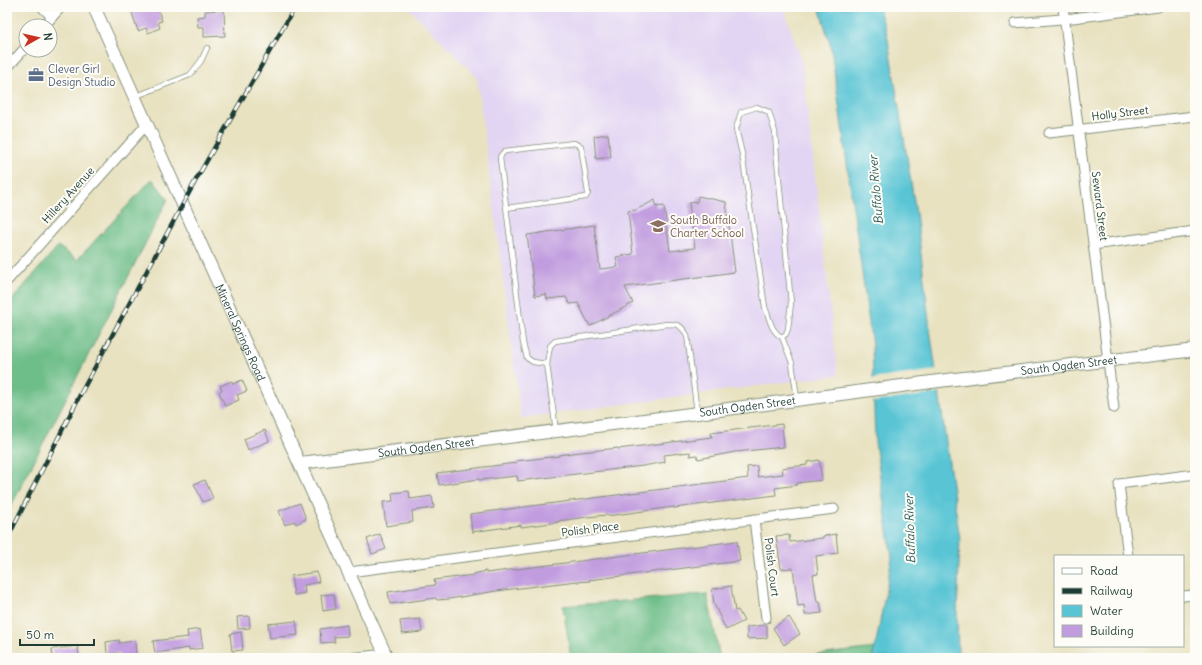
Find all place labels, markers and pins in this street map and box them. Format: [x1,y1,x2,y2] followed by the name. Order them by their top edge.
[48,62,115,89] place label: Clever Girl Design Studio
[27,66,45,84] office icon: Clever Girl Design Studio
[670,213,744,240] place label: South Buffalo Charter School
[649,217,667,235] school or university icon: South Buffalo Charter School

